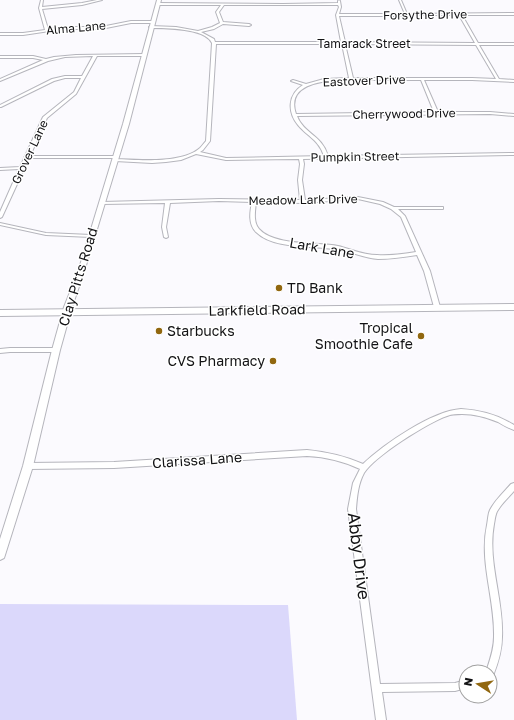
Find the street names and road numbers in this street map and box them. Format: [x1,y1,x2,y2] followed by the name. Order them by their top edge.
[383,6,467,23] street label: Forsythe Drive
[45,17,107,38] street label: Alma Lane
[317,36,411,51] street label: Tamarack Street
[322,72,406,89] street label: Eastover Drive
[352,105,456,122] street label: Cherrywood Drive
[8,117,51,186] street label: Grover Lane
[310,148,400,165] street label: Pumpkin Street
[248,191,358,208] street label: Meadow Lark Drive
[54,226,101,328] street label: Clay Pitts Road
[288,233,356,262] street label: Lark Lane
[208,300,306,319] street label: Larkfield Road
[151,448,243,471] street label: Clarissa Lane
[344,511,375,601] street label: Abby Drive

